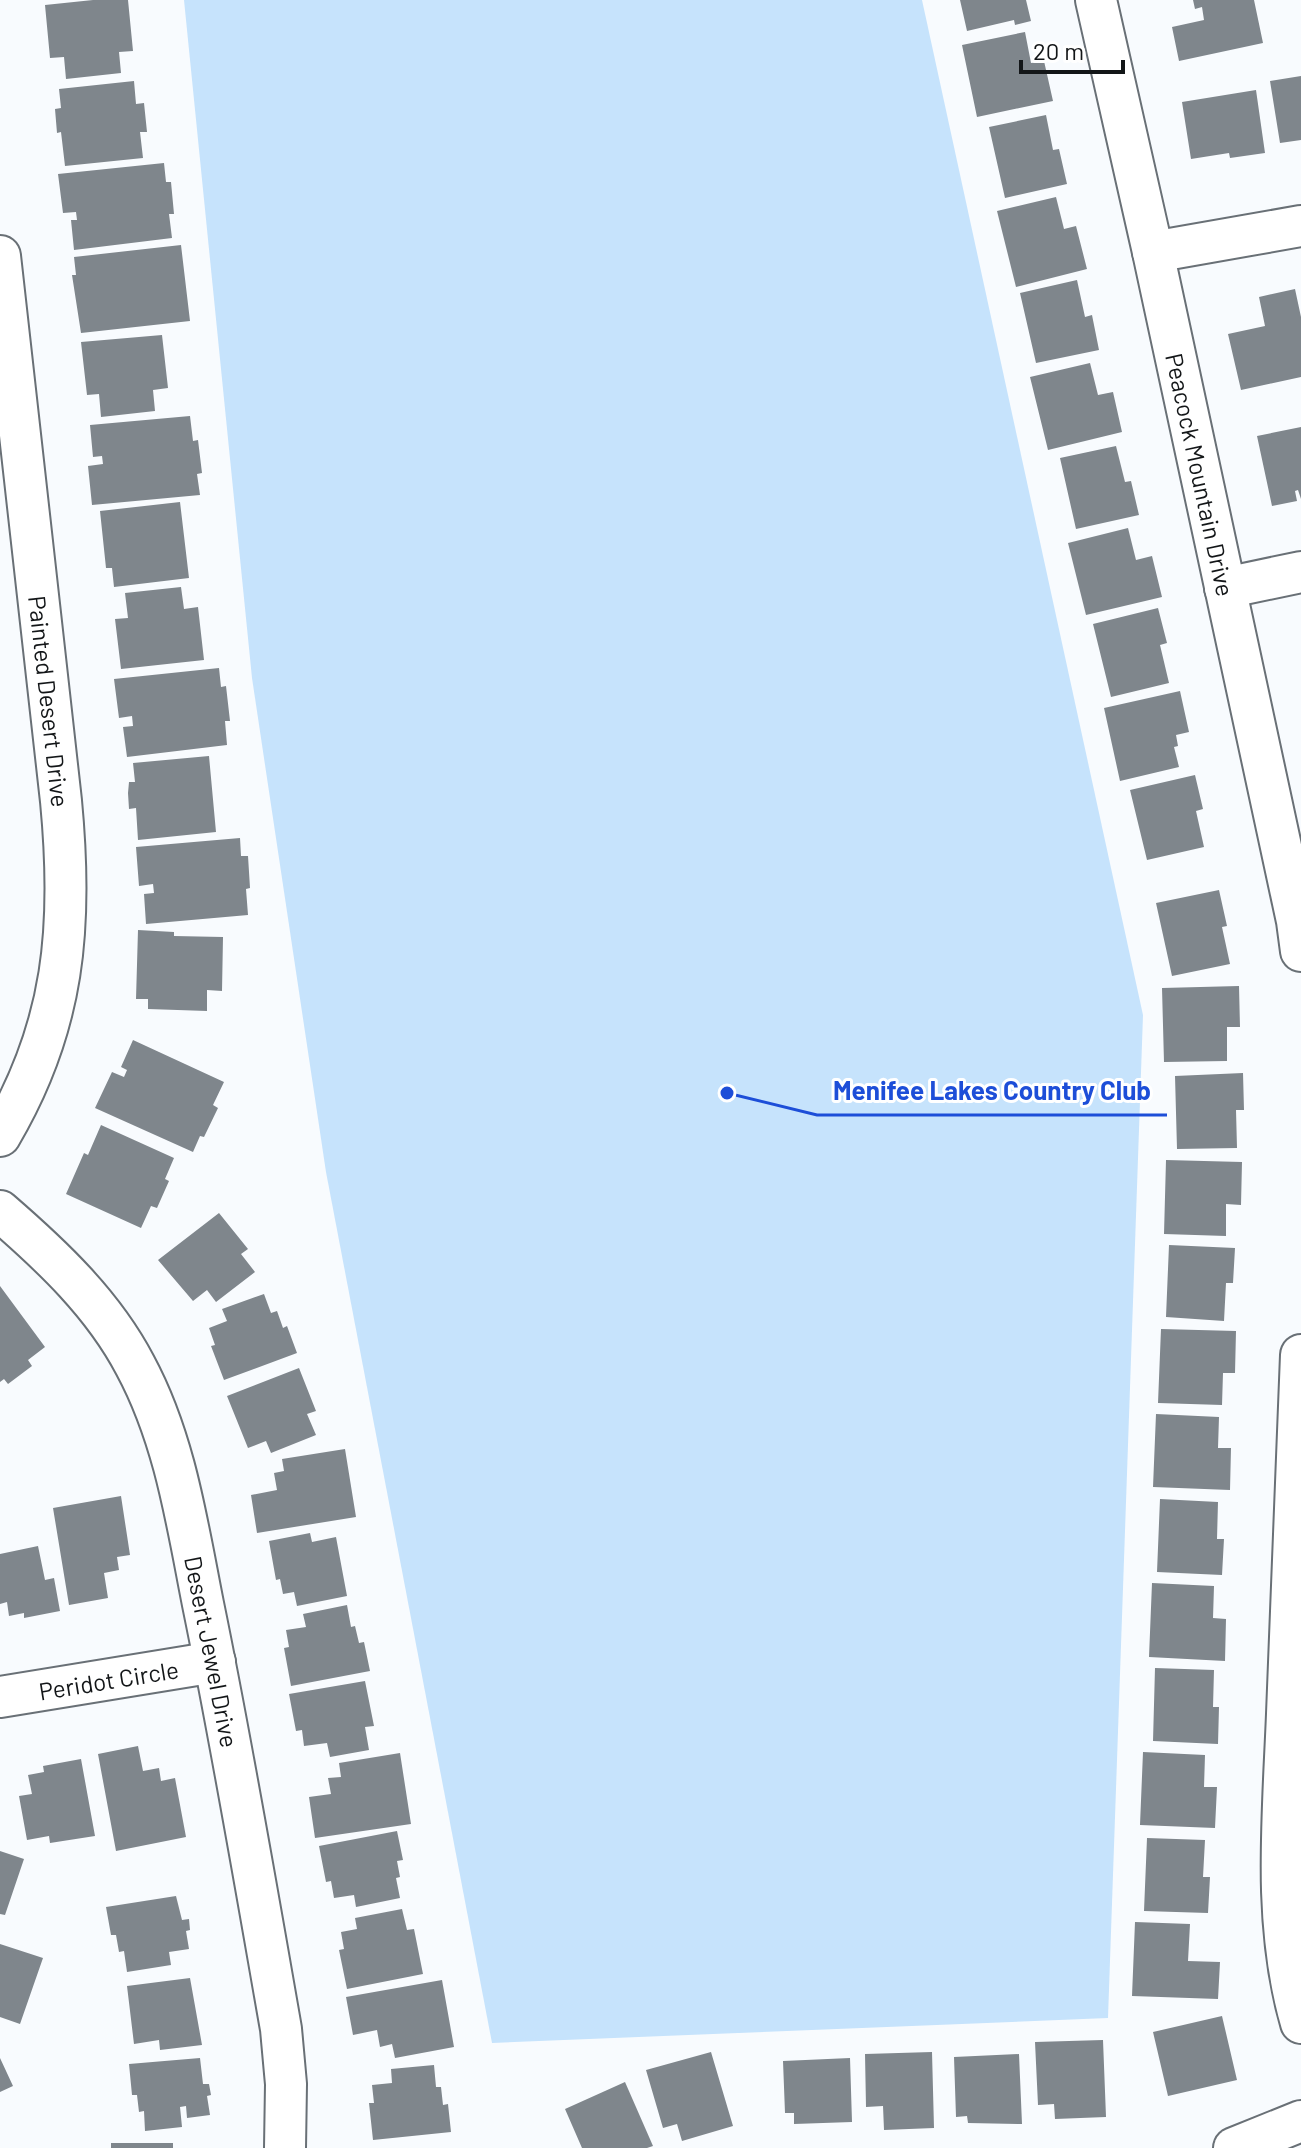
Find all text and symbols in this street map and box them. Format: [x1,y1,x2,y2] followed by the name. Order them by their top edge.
[1021,24,1123,74] scale bar
[1033,36,1084,65] text: 20 m
[1161,350,1241,599] street label: Peacock Mountain Drive
[24,594,76,808] street label: Painted Desert Drive
[817,1065,1167,1115] callout: Menifee Lakes Country Club
[833,1074,1151,1105] text: Menifee Lakes Country Club
[180,1554,245,1750] street label: Desert Jewel Drive
[37,1654,181,1705] street label: Peridot Circle

